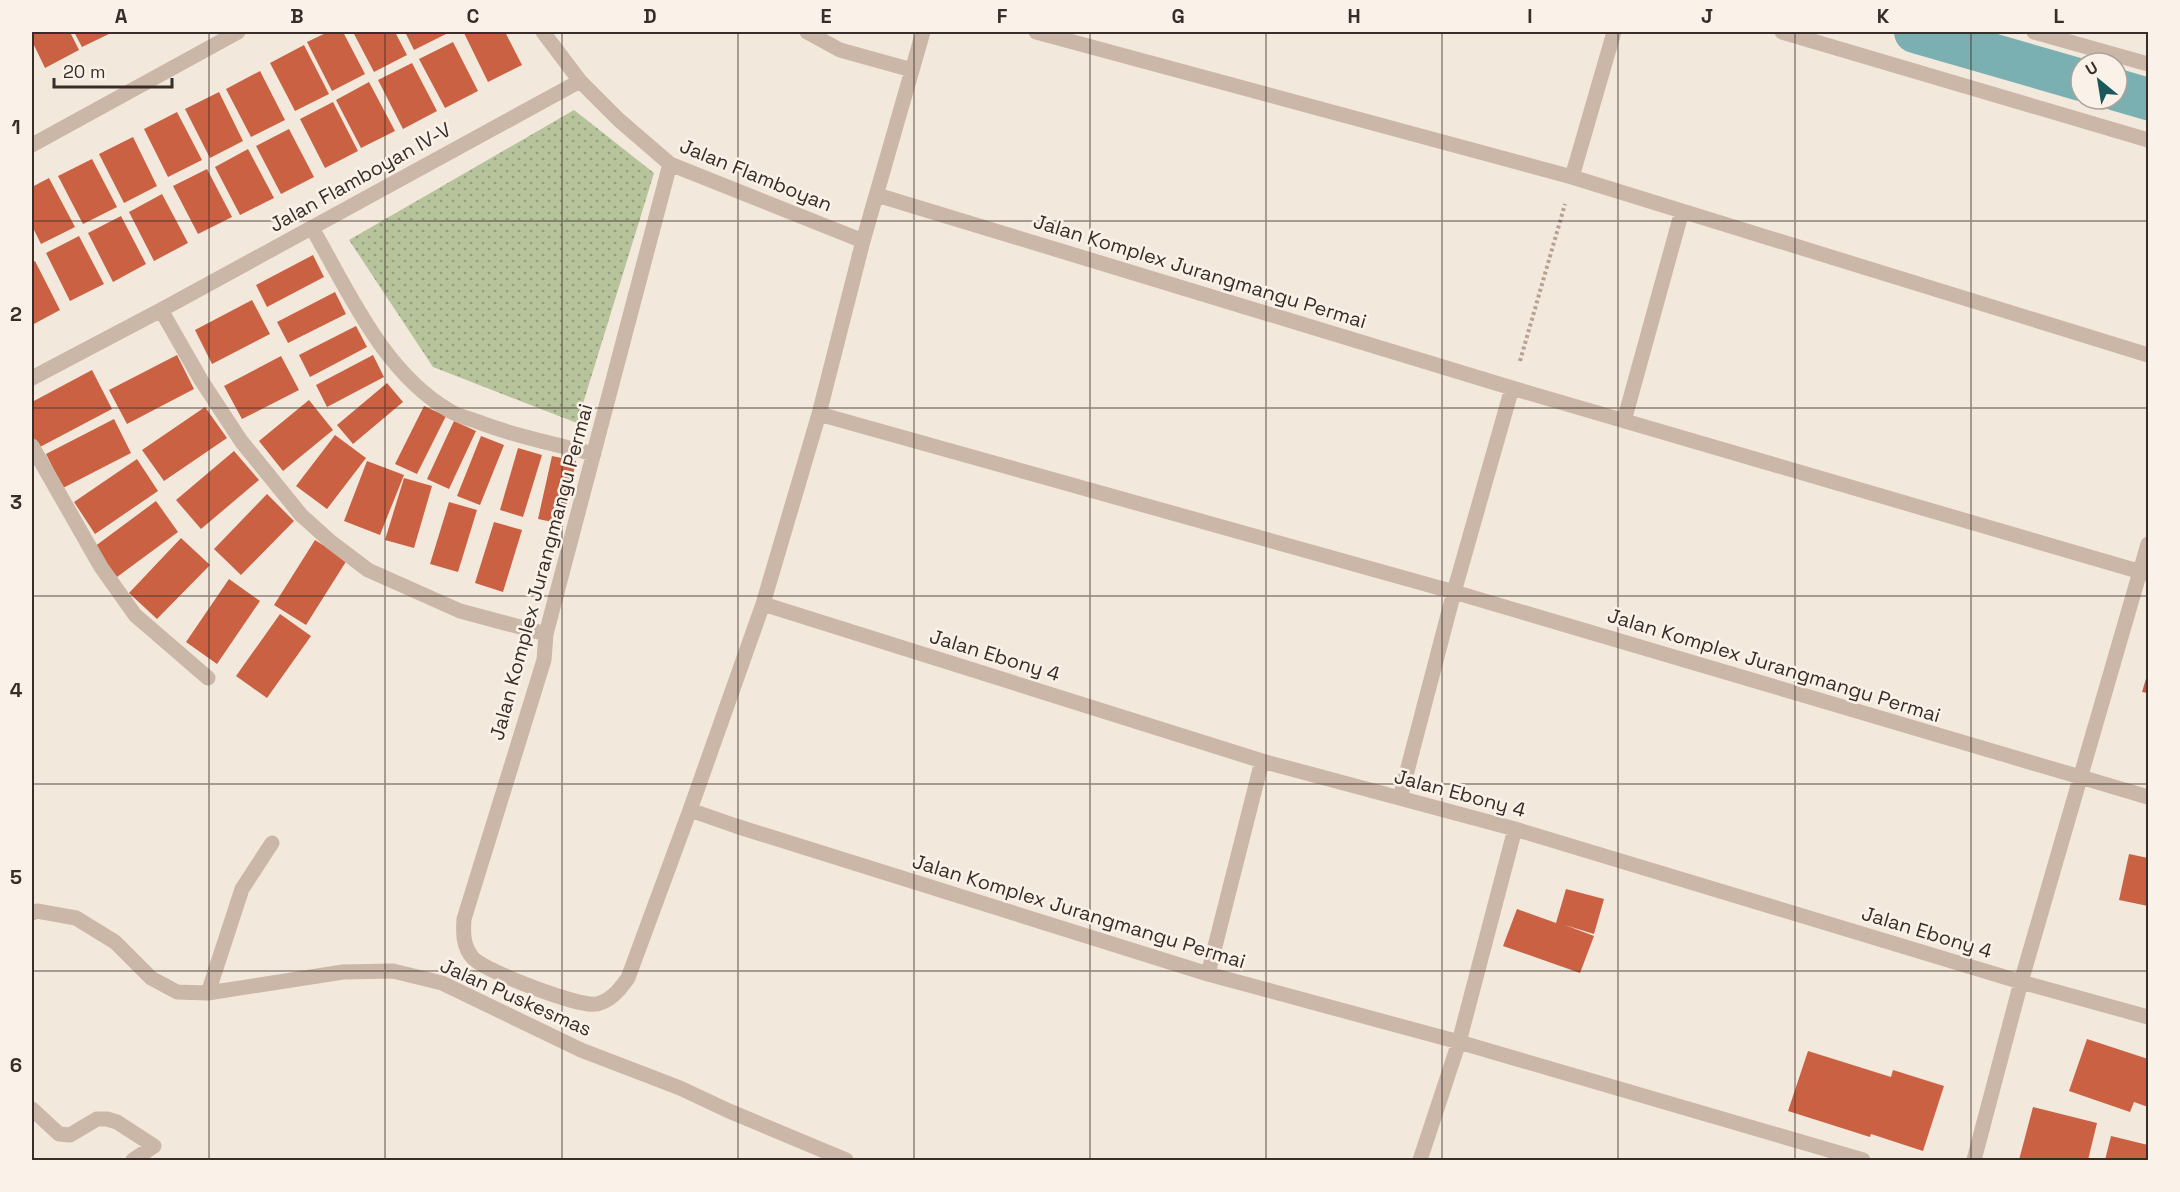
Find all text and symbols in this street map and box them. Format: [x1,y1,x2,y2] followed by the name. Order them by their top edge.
[115,3,128,29] text: A
[290,3,304,29] text: B
[467,3,480,29] text: C
[643,3,657,29] text: D
[820,3,832,29] text: E
[997,3,1008,29] text: F
[1171,3,1185,29] text: G
[1347,3,1361,29] text: H
[1527,3,1533,29] text: I
[1701,3,1713,29] text: J
[1877,3,1890,29] text: K
[2054,3,2065,29] text: L
[54,51,172,89] scale bar
[2069,51,2129,111] north arrow
[2082,57,2102,80] text: U
[63,60,106,83] text: 20 m
[11,114,21,140] text: 1
[264,116,456,238] street label: Jalan Flamboyan IV-V
[676,133,836,217] street label: Jalan Flamboyan
[1030,208,1370,334] street label: Jalan Komplex Jurangmangu Permai
[10,301,22,327] text: 2
[484,401,598,743] street label: Jalan Komplex Jurangmangu Permai
[10,489,22,515] text: 3
[1604,602,1944,728] street label: Jalan Komplex Jurangmangu Permai
[927,623,1063,687] street label: Jalan Ebony 4
[10,677,23,703] text: 4
[1391,763,1529,823] street label: Jalan Ebony 4
[909,848,1249,974] street label: Jalan Komplex Jurangmangu Permai
[10,864,22,890] text: 5
[1859,900,1995,964] street label: Jalan Ebony 4
[436,952,596,1042] street label: Jalan Puskesmas
[10,1052,22,1078] text: 6

